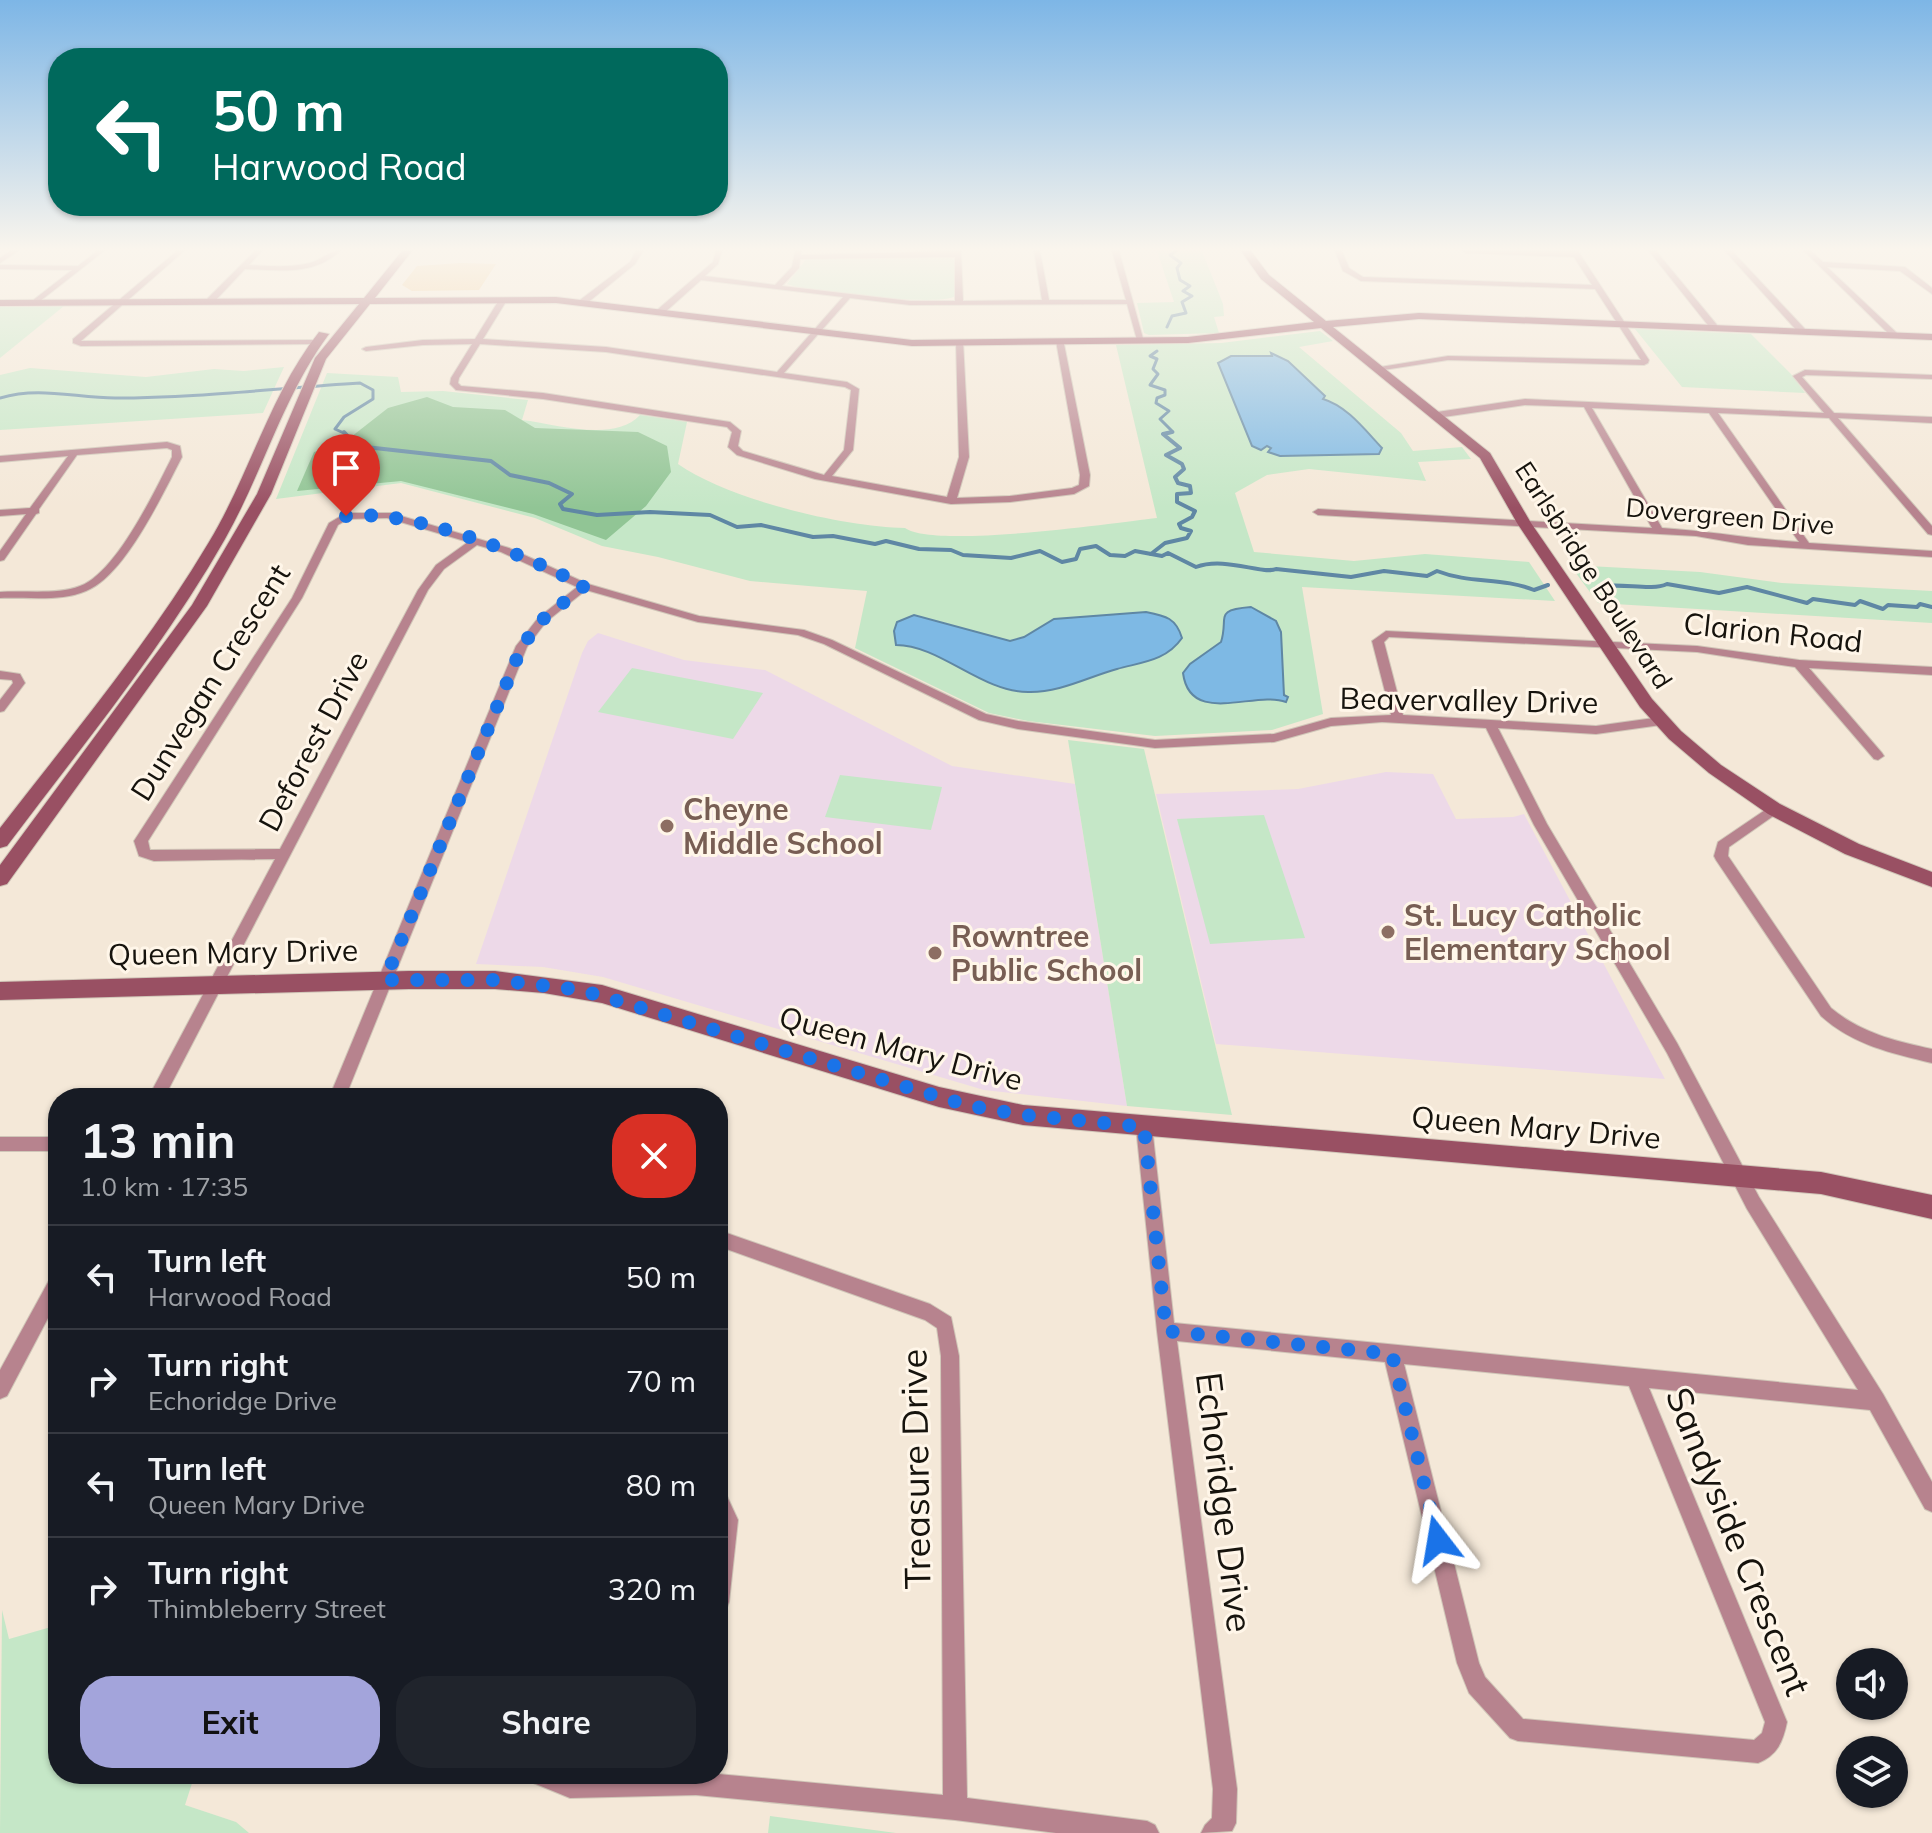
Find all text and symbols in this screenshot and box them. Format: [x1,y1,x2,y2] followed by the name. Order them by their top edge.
[212,75,345,145] text: 50 m
[80,80,184,184] icon: left
[212,144,467,189] text: Harwood Road
[312,434,380,516] pin
[324,446,368,490] icon: arrive
[1508,455,1680,695] street label: Earlsbridge Boulevard
[1624,490,1836,542] street label: Dovergreen Drive
[122,557,298,807] street label: Dunvegan Crescent
[1682,604,1864,660] street label: Clarion Road
[250,645,376,837] street label: Deforest Drive
[1339,679,1599,721] street label: Beavervalley Drive
[683,790,883,862] place label: Cheyne Middle School
[658,817,676,835] marker: Cheyne Middle School
[1404,896,1671,968] place label: St. Lucy Catholic Elementary School
[951,917,1142,989] place label: Rowntree Public School
[1379,923,1397,941] marker: St. Lucy Catholic Elementary School
[108,931,358,973] street label: Queen Mary Drive
[926,944,944,962] marker: Rowntree Public School
[775,997,1027,1099] street label: Queen Mary Drive
[1410,1097,1662,1157] street label: Queen Mary Drive
[80,1110,235,1170] text: 13 min
[612,1114,696,1198] button: close
[80,1170,248,1203] text: 1.0 km · 17:35
[148,1242,266,1280] text: Turn left
[80,1255,124,1299] icon: left
[626,1258,696,1296] text: 50 m
[148,1280,332,1313] text: Harwood Road
[148,1346,288,1384] text: Turn right
[890,1348,940,1590] street label: Treasure Drive
[80,1359,124,1403] icon: right
[626,1362,696,1400] text: 70 m
[1187,1370,1263,1634] street label: Echoridge Drive
[1657,1380,1821,1702] street label: Sandyside Crescent
[148,1384,337,1417] text: Echoridge Drive
[148,1450,266,1488] text: Turn left
[80,1463,124,1507] icon: left
[626,1466,696,1504] text: 80 m
[148,1488,365,1521] text: Queen Mary Drive
[1396,1498,1480,1582] position arrow
[148,1554,288,1592] text: Turn right
[80,1567,124,1611] icon: right
[608,1570,696,1608] text: 320 m
[148,1592,386,1625] text: Thimbleberry Street
[1836,1648,1908,1808] map controls
[1836,1648,1908,1720] button: sound
[80,1676,380,1768] button: Exit
[396,1676,696,1768] button: Share
[1836,1736,1908,1808] button: layers

